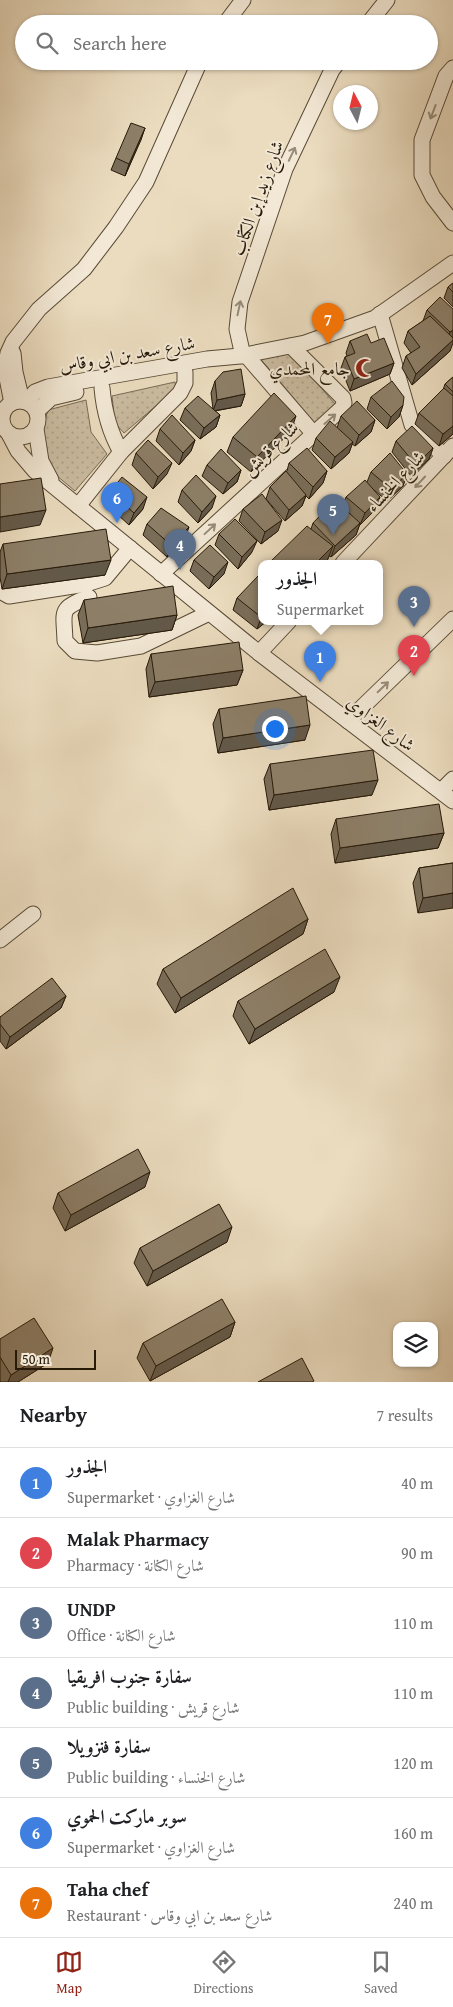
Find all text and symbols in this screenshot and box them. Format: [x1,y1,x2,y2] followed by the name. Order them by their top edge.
[15,15,438,70] search box
[33,29,61,57] icon: search
[73,29,167,57] text: Search here
[333,85,378,130] north arrow
[428,103,437,119] one-way arrow
[224,137,292,260] street label: شارع زيد إبن الكتاب
[288,147,297,162] one-way arrow
[235,300,245,316] one-way arrow
[312,303,344,344] pin: 7
[57,329,197,381] street label: شارع سعد بن ابي وقاس
[269,355,350,385] place label: جامع المحمدي
[354,357,376,379] mosque icon: جامع المحمدي
[323,413,336,425] one-way arrow
[235,414,306,483] street label: شارع قريش
[359,444,432,519] street label: شارع الخنساء
[414,476,426,488] one-way arrow
[101,482,133,523] pin: 6
[317,494,349,535] pin: 5
[204,523,216,535] one-way arrow
[164,529,196,570] pin: 4
[258,560,383,625] popup
[277,564,317,592] text: الجذور
[398,586,430,627] pin: 3
[277,597,364,621] text: Supermarket
[398,635,430,676] pin: 2
[304,641,336,682] pin: 1
[377,681,389,693] one-way arrow
[340,688,421,759] street label: شارع الغزاوي
[262,716,288,742] your location
[393,1322,438,1367] map controls
[393,1322,438,1367] button: layers
[15,1347,96,1370] scale bar
[22,1349,50,1369] text: 50 m
[20,1399,87,1430] text: Nearby
[376,1403,433,1427] text: 7 results
[67,1452,107,1480] text: الجذور
[32,1471,40,1495] text: 1
[401,1471,433,1495] text: 40 m
[67,1485,235,1509] text: Supermarket · شارع الغزاوي
[67,1525,209,1553] text: Malak Pharmacy
[32,1541,40,1565] text: 2
[401,1541,433,1565] text: 90 m
[67,1553,204,1577] text: Pharmacy · شارع الكنانة
[67,1595,116,1623] text: UNDP
[32,1611,40,1635] text: 3
[393,1611,433,1635] text: 110 m
[67,1623,176,1647] text: Office · شارع الكنانة
[67,1662,192,1690] text: سفارة جنوب افريقيا
[32,1681,40,1705] text: 4
[393,1681,433,1705] text: 110 m
[67,1695,239,1719] text: Public building · شارع قريش
[67,1732,151,1760] text: سفارة فنزويلا
[32,1751,40,1775] text: 5
[393,1751,433,1775] text: 120 m
[67,1765,245,1789] text: Public building · شارع الخنساء
[67,1802,187,1830] text: سوبر ماركت الحموي
[32,1821,40,1845] text: 6
[393,1821,433,1845] text: 160 m
[67,1835,235,1859] text: Supermarket · شارع الغزاوي
[67,1875,148,1903] text: Taha chef
[32,1891,40,1915] text: 7
[393,1891,433,1915] text: 240 m
[67,1903,272,1927] text: Restaurant · شارع سعد بن ابي وقاس
[55,1948,83,1998] tab: Map
[193,1948,254,1998] tab: Directions
[364,1948,398,1998] tab: Saved

